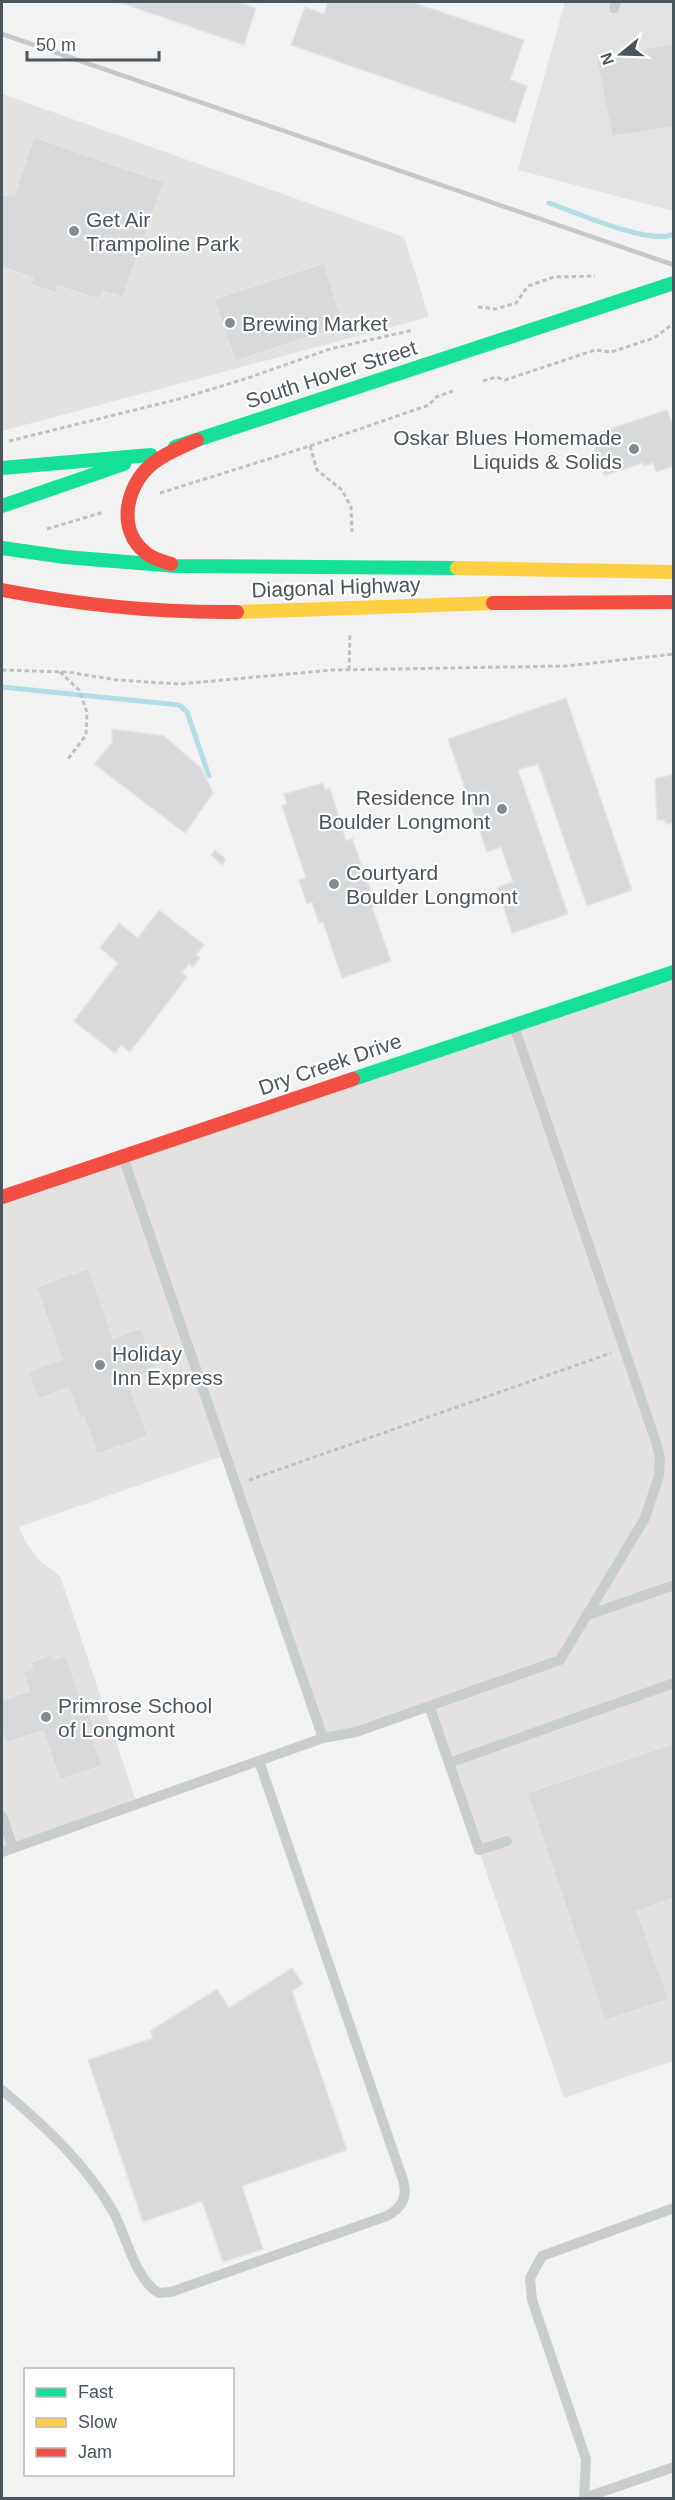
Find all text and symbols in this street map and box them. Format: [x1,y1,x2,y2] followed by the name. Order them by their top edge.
[27,24,159,62] scale bar
[591,24,651,84] north arrow
[36,35,76,55] text: 50 m
[597,50,617,67] text: N
[86,208,240,255] place label: Get Air Trampoline Park
[67,224,81,238] marker: Get Air Trampoline Park
[242,312,388,335] place label: Brewing Market
[223,316,237,330] marker: Brewing Market
[243,335,420,413] street label: South Hover Street
[393,426,622,473] place label: Oskar Blues Homemade Liquids & Solids
[627,442,641,456] marker: Oskar Blues Homemade Liquids & Solids
[251,573,421,601] street label: Diagonal Highway
[318,786,490,833] place label: Residence Inn Boulder Longmont
[495,802,509,816] marker: Residence Inn Boulder Longmont
[346,861,518,908] place label: Courtyard Boulder Longmont
[327,877,341,891] marker: Courtyard Boulder Longmont
[256,1029,404,1099] street label: Dry Creek Drive
[112,1342,223,1389] place label: Holiday Inn Express
[93,1358,107,1372] marker: Holiday Inn Express
[58,1694,212,1741] place label: Primrose School of Longmont
[39,1710,53,1724] marker: Primrose School of Longmont
[24,2368,234,2476] legend
[78,2382,113,2402] text: Fast
[78,2412,118,2432] text: Slow
[78,2442,112,2462] text: Jam

